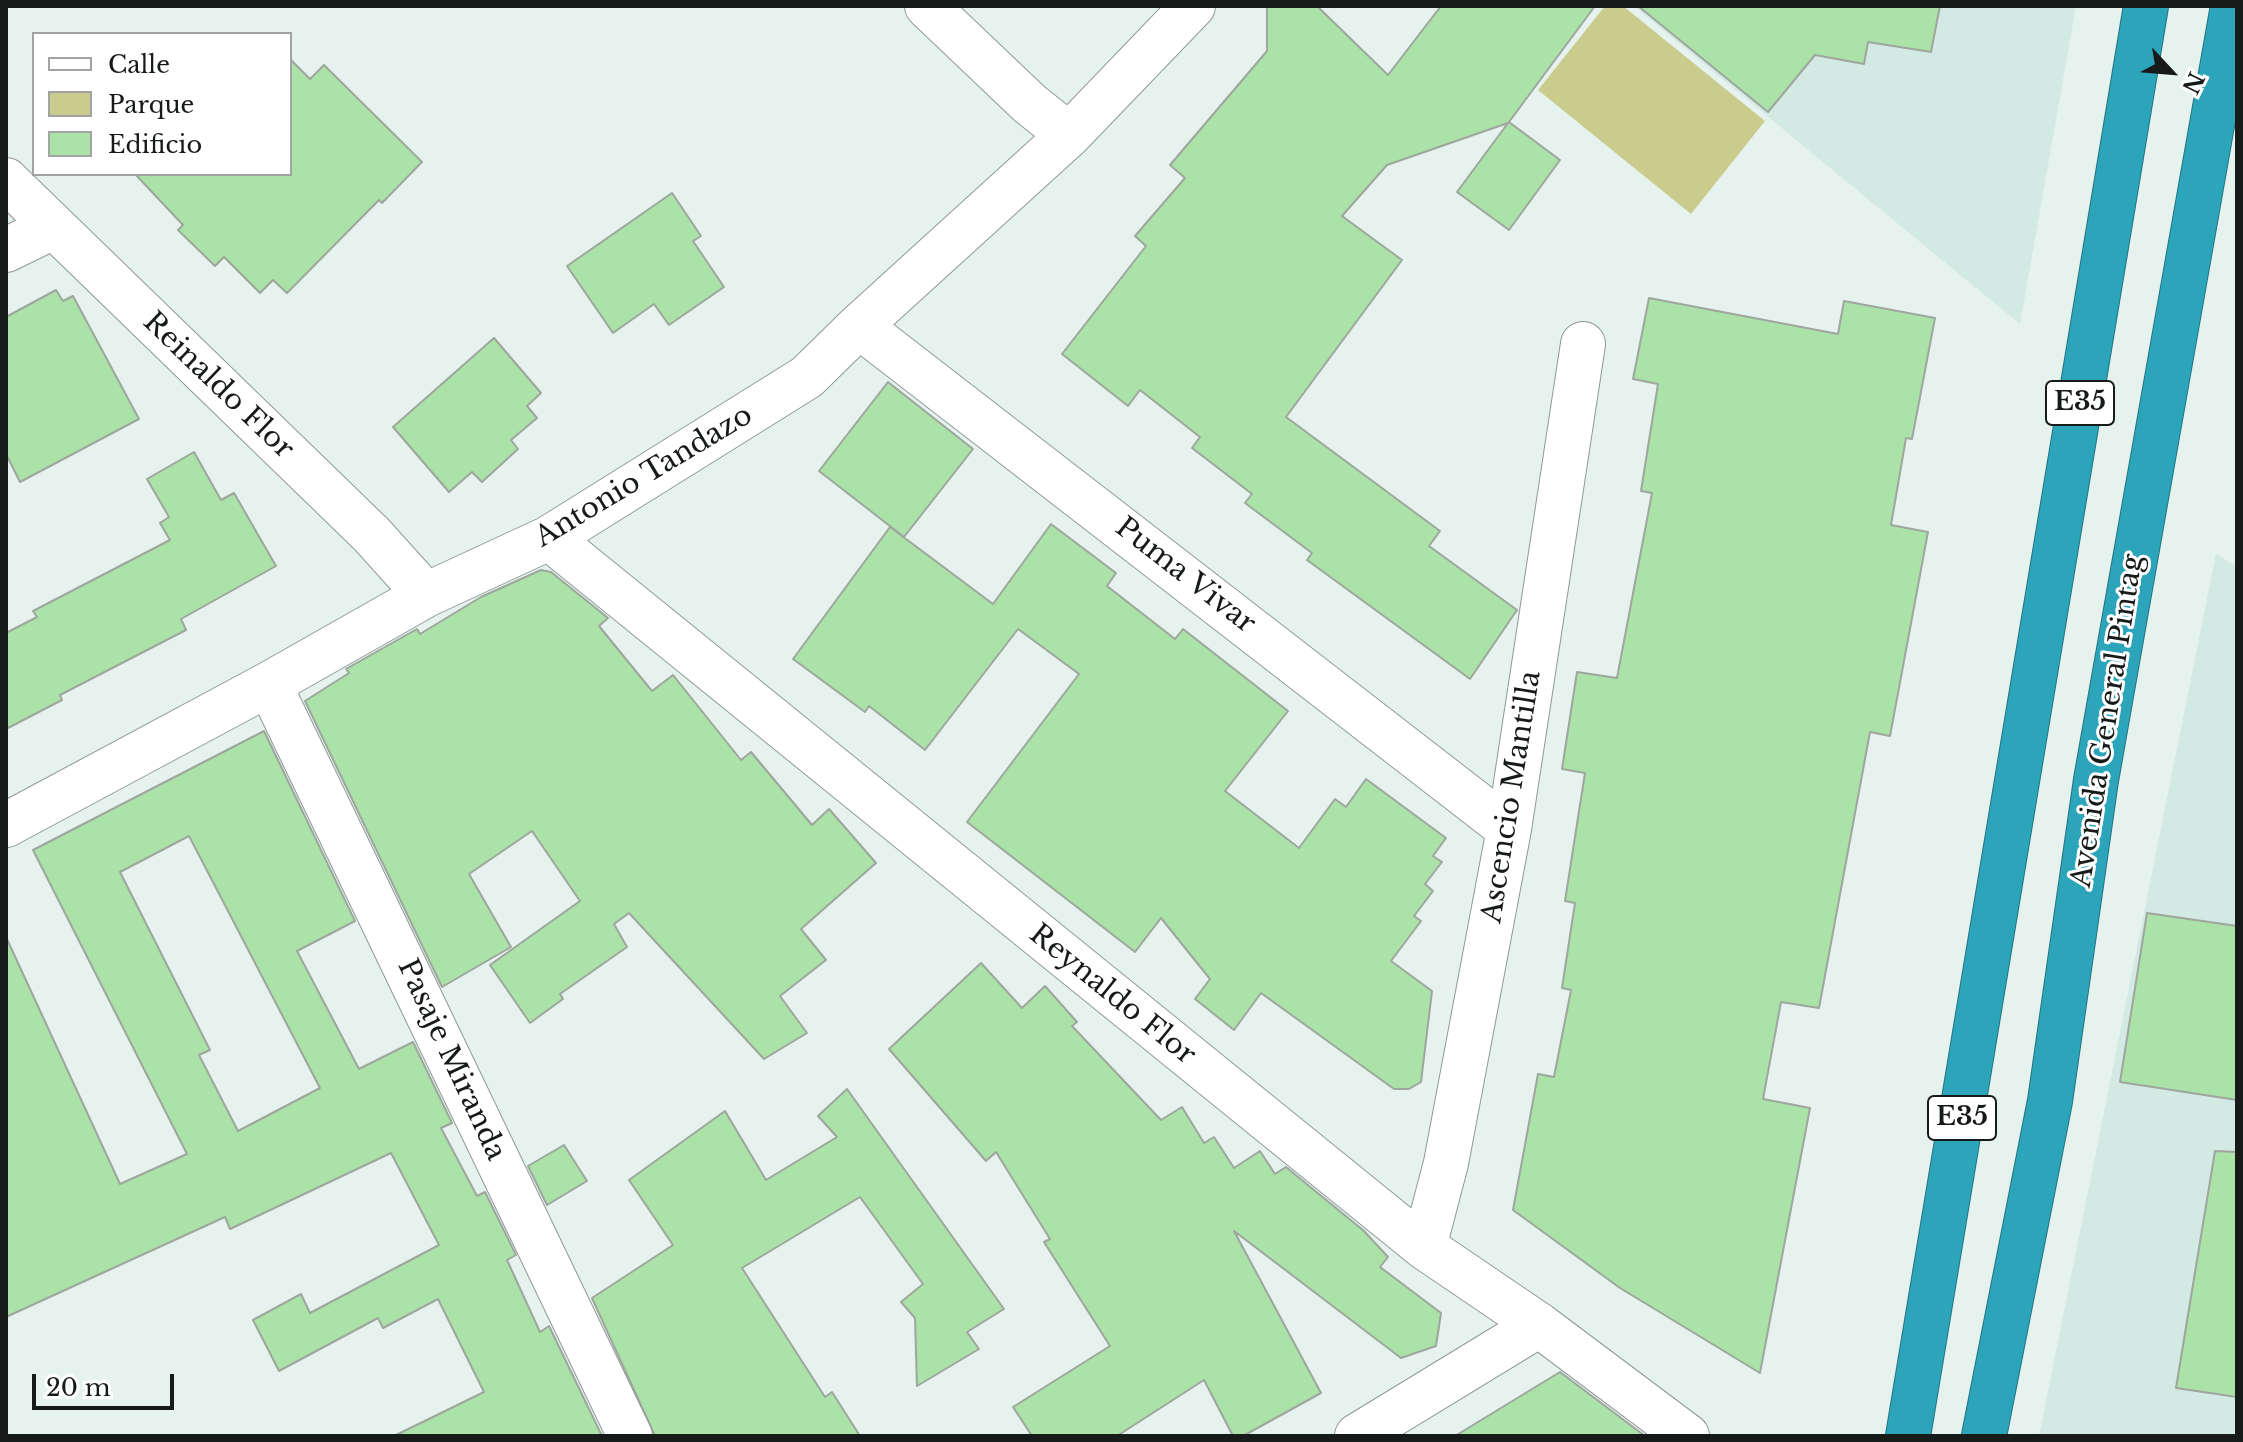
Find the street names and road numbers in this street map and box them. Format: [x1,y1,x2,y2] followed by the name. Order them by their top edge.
[136,306,300,466] street label: Reinaldo Flor
[2046,381,2114,425] road number: E35
[529,399,759,555] street label: Antonio Tandazo
[1108,511,1262,641] street label: Puma Vivar
[2065,552,2151,890] street label: Avenida General Pintag
[1475,669,1549,925] street label: Ascencio Mantilla
[1022,918,1202,1072] street label: Reynaldo Flor
[390,954,512,1166] street label: Pasaje Miranda
[1928,1096,1996,1140] road number: E35

